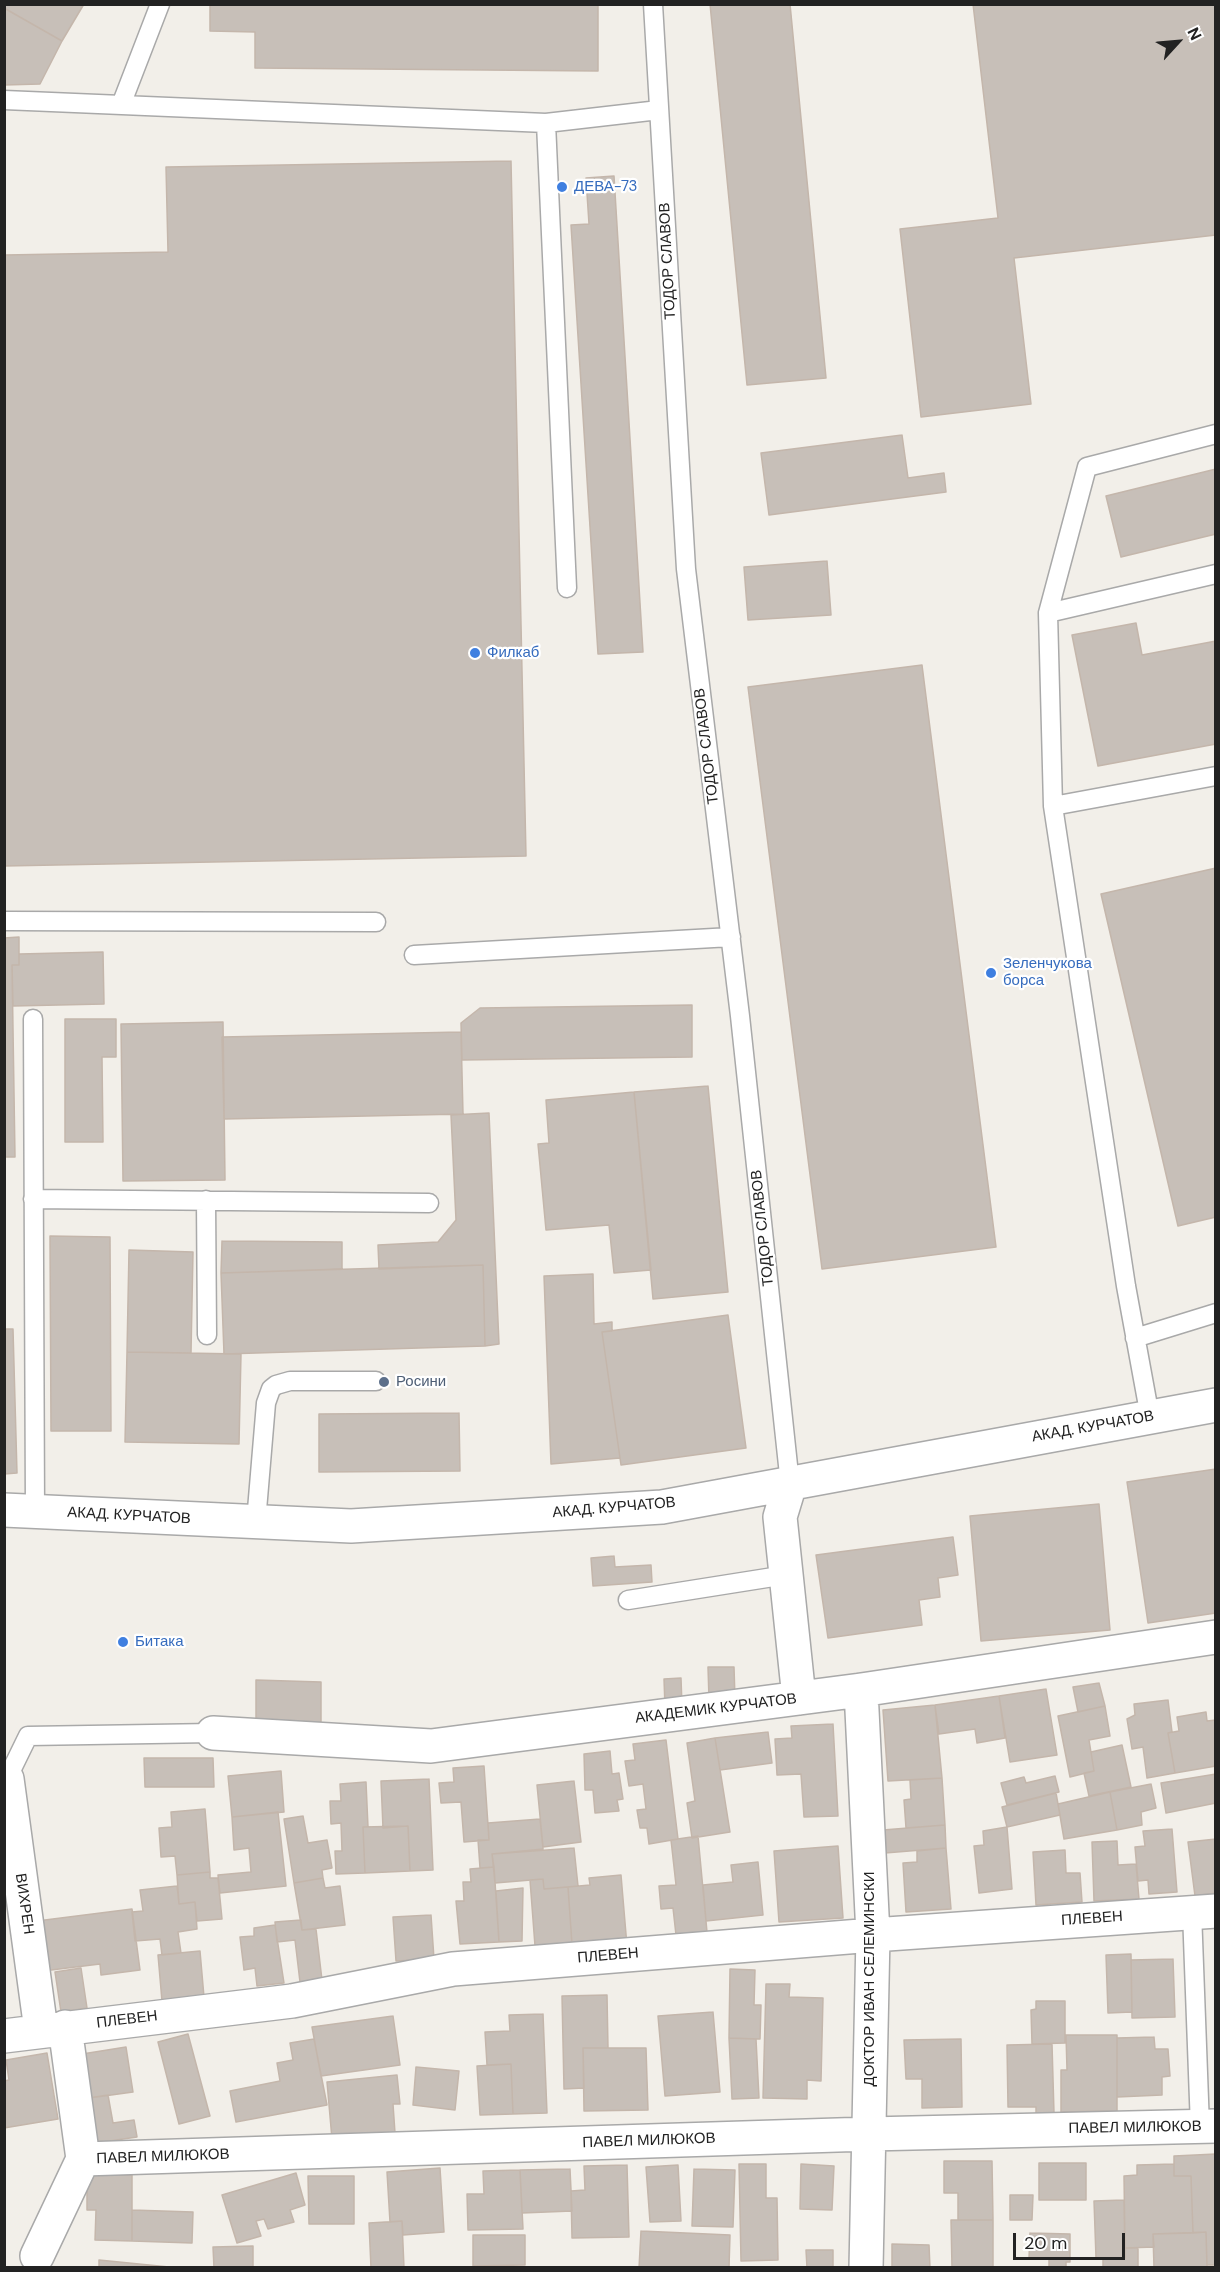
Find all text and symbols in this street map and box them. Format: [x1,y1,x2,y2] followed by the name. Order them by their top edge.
[1148,12,1208,72] north arrow
[1183,24,1207,44] text: N
[574,178,637,196] place label: ДЕВА-73
[555,180,569,194] marker: ДЕВА-73
[656,202,680,320] street label: ТОДОР СЛАВОВ
[487,644,539,662] place label: Филкаб
[468,646,482,660] marker: Филкаб
[691,687,723,805] street label: ТОДОР СЛАВОВ
[1003,955,1092,990] place label: Зеленчукова борса
[984,966,998,980] marker: Зеленчукова борса
[748,1169,778,1287] street label: ТОДОР СЛАВОВ
[396,1373,446,1391] place label: Росини
[377,1375,391,1389] marker: Росини
[1030,1407,1156,1447] street label: АКАД. КУРЧАТОВ
[552,1494,676,1522] street label: АКАД. КУРЧАТОВ
[67,1504,191,1528] street label: АКАД. КУРЧАТОВ
[135,1633,184,1651] place label: Битака
[116,1635,130,1649] marker: Битака
[634,1690,798,1728] street label: АКАДЕМИК КУРЧАТОВ
[11,1872,37,1936] street label: ВИХРЕН
[861,1872,879,2086] street label: ДОКТОР ИВАН СЕЛЕМИНСКИ
[1061,1908,1123,1930] street label: ПЛЕВЕН
[577,1944,639,1968] street label: ПЛЕВЕН
[95,2007,159,2033] street label: ПЛЕВЕН
[1068,2118,1202,2138] street label: ПАВЕЛ МИЛЮКОВ
[582,2130,716,2152] street label: ПАВЕЛ МИЛЮКОВ
[96,2146,230,2168] street label: ПАВЕЛ МИЛЮКОВ
[1016,2221,1128,2259] scale bar
[1024,2231,1067,2255] text: 20 m

